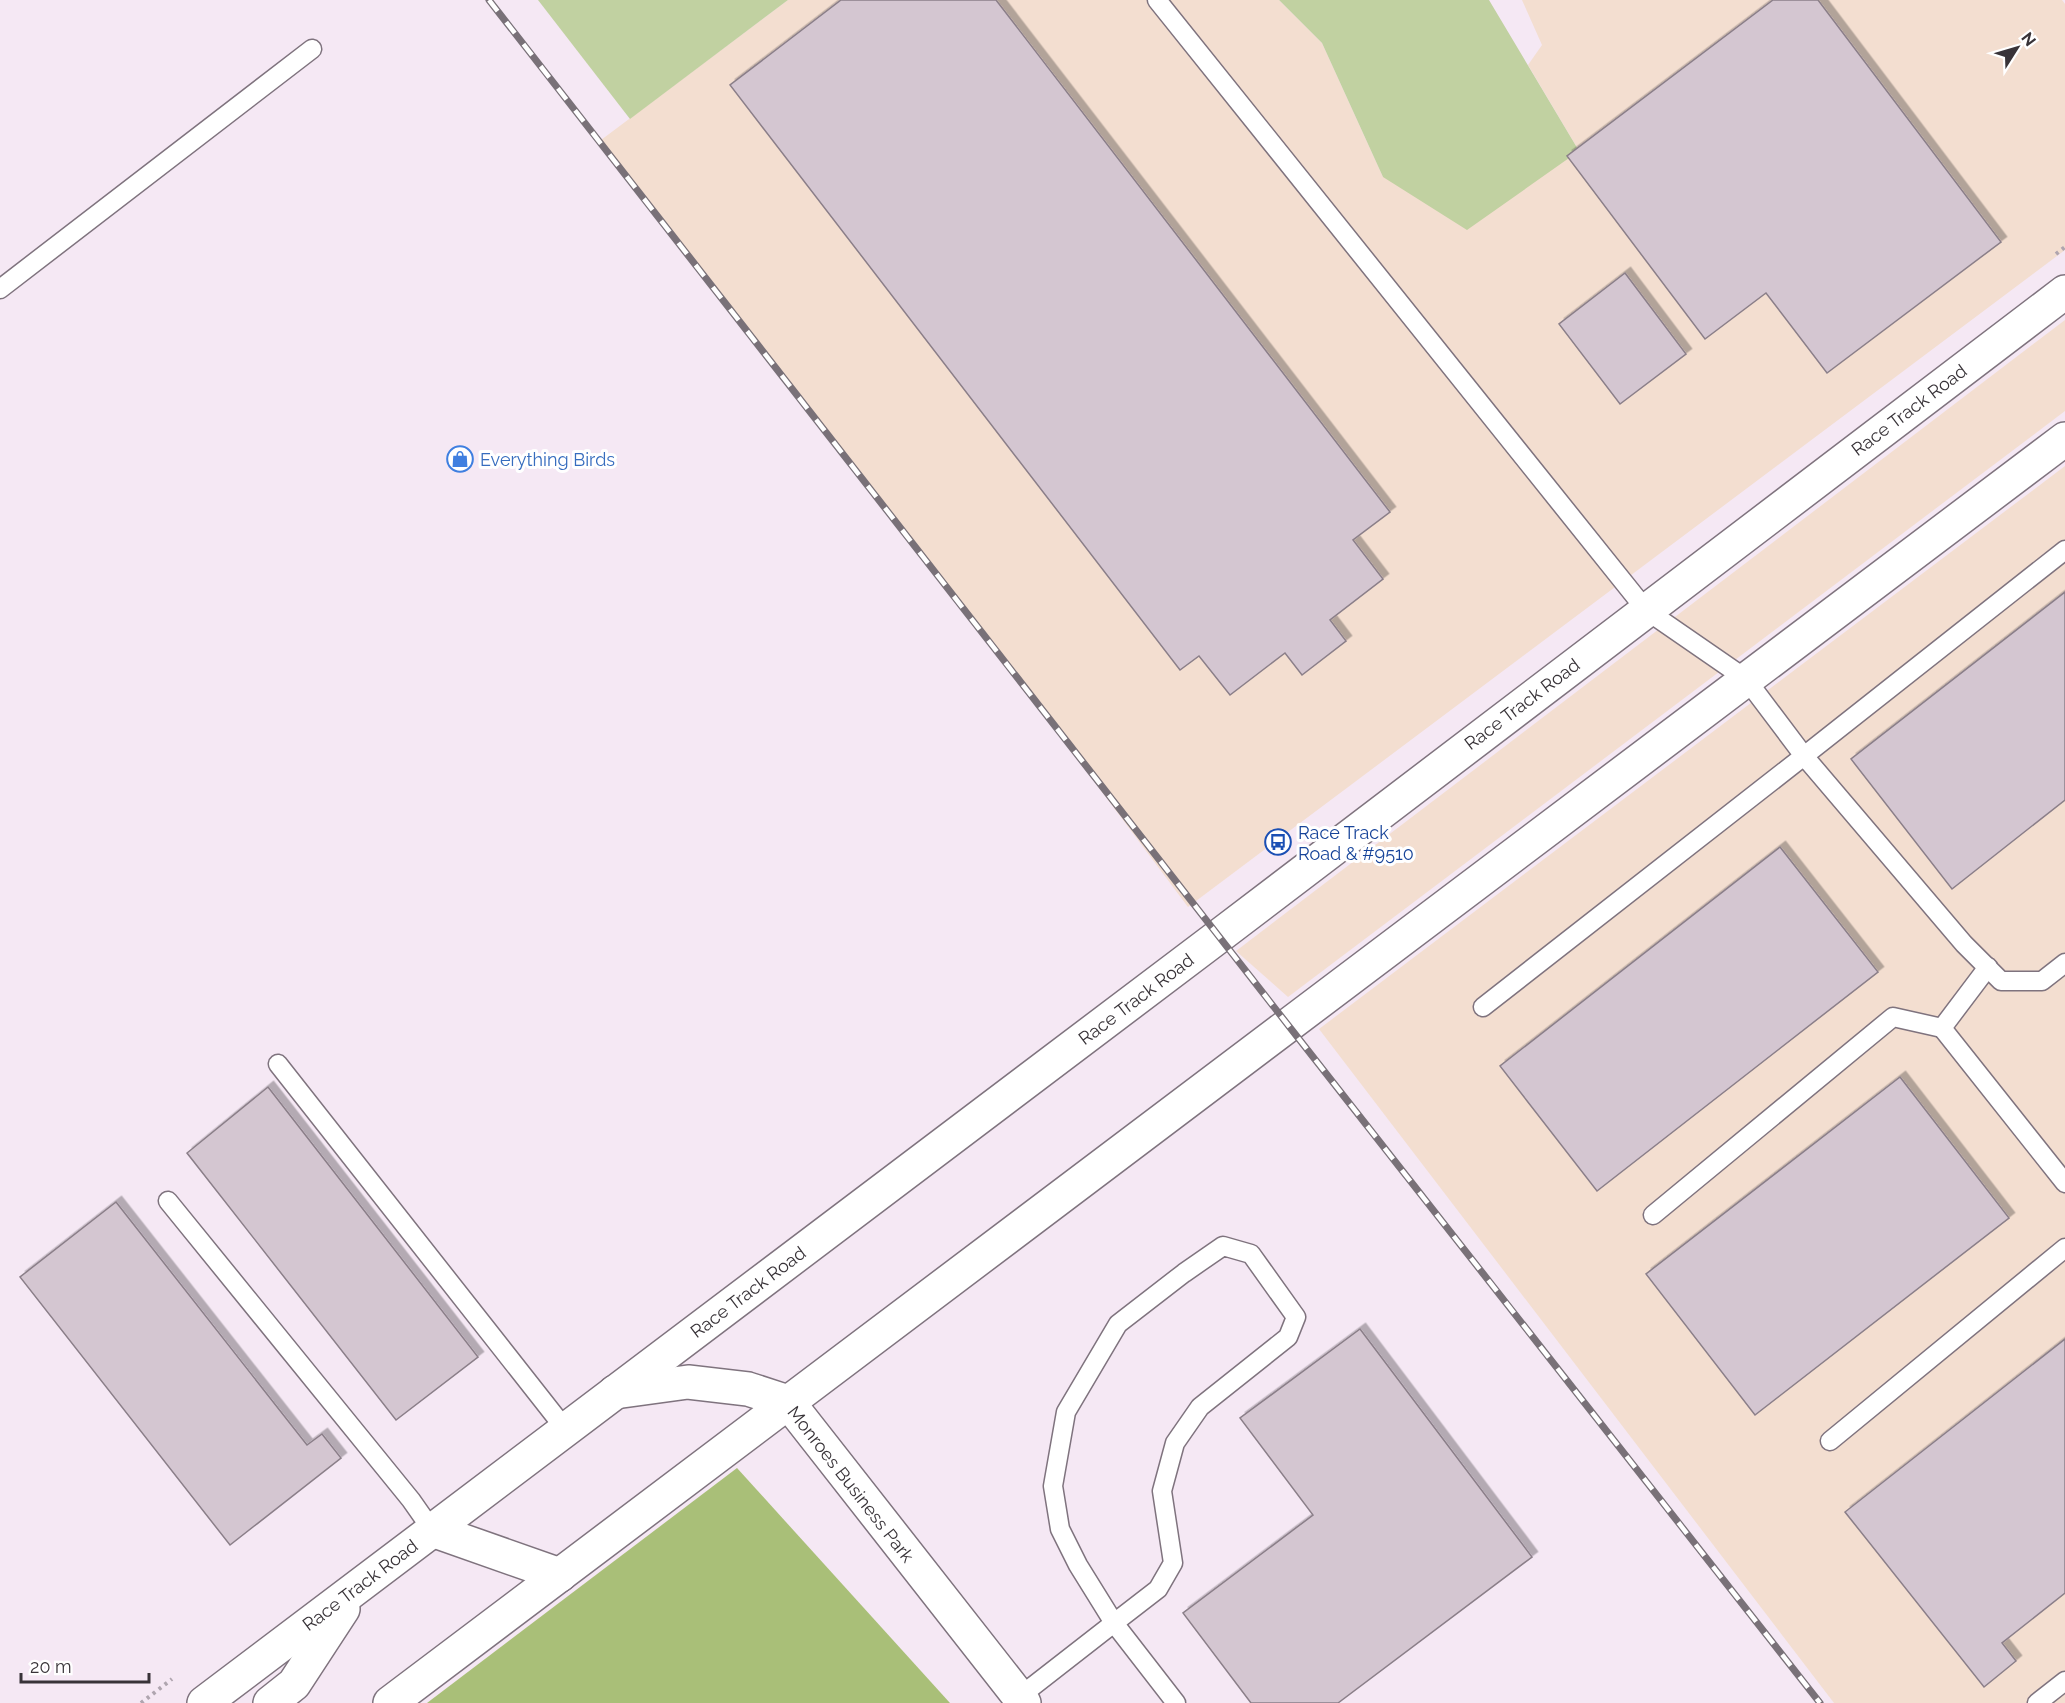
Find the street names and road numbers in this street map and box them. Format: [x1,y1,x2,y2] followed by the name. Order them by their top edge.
[1847,360,1971,460] street label: Race Track Road
[1460,654,1584,754] street label: Race Track Road
[1074,949,1198,1049] street label: Race Track Road
[686,1242,810,1342] street label: Race Track Road
[783,1402,919,1567] street label: Monroes Business Park
[298,1535,422,1635] street label: Race Track Road

